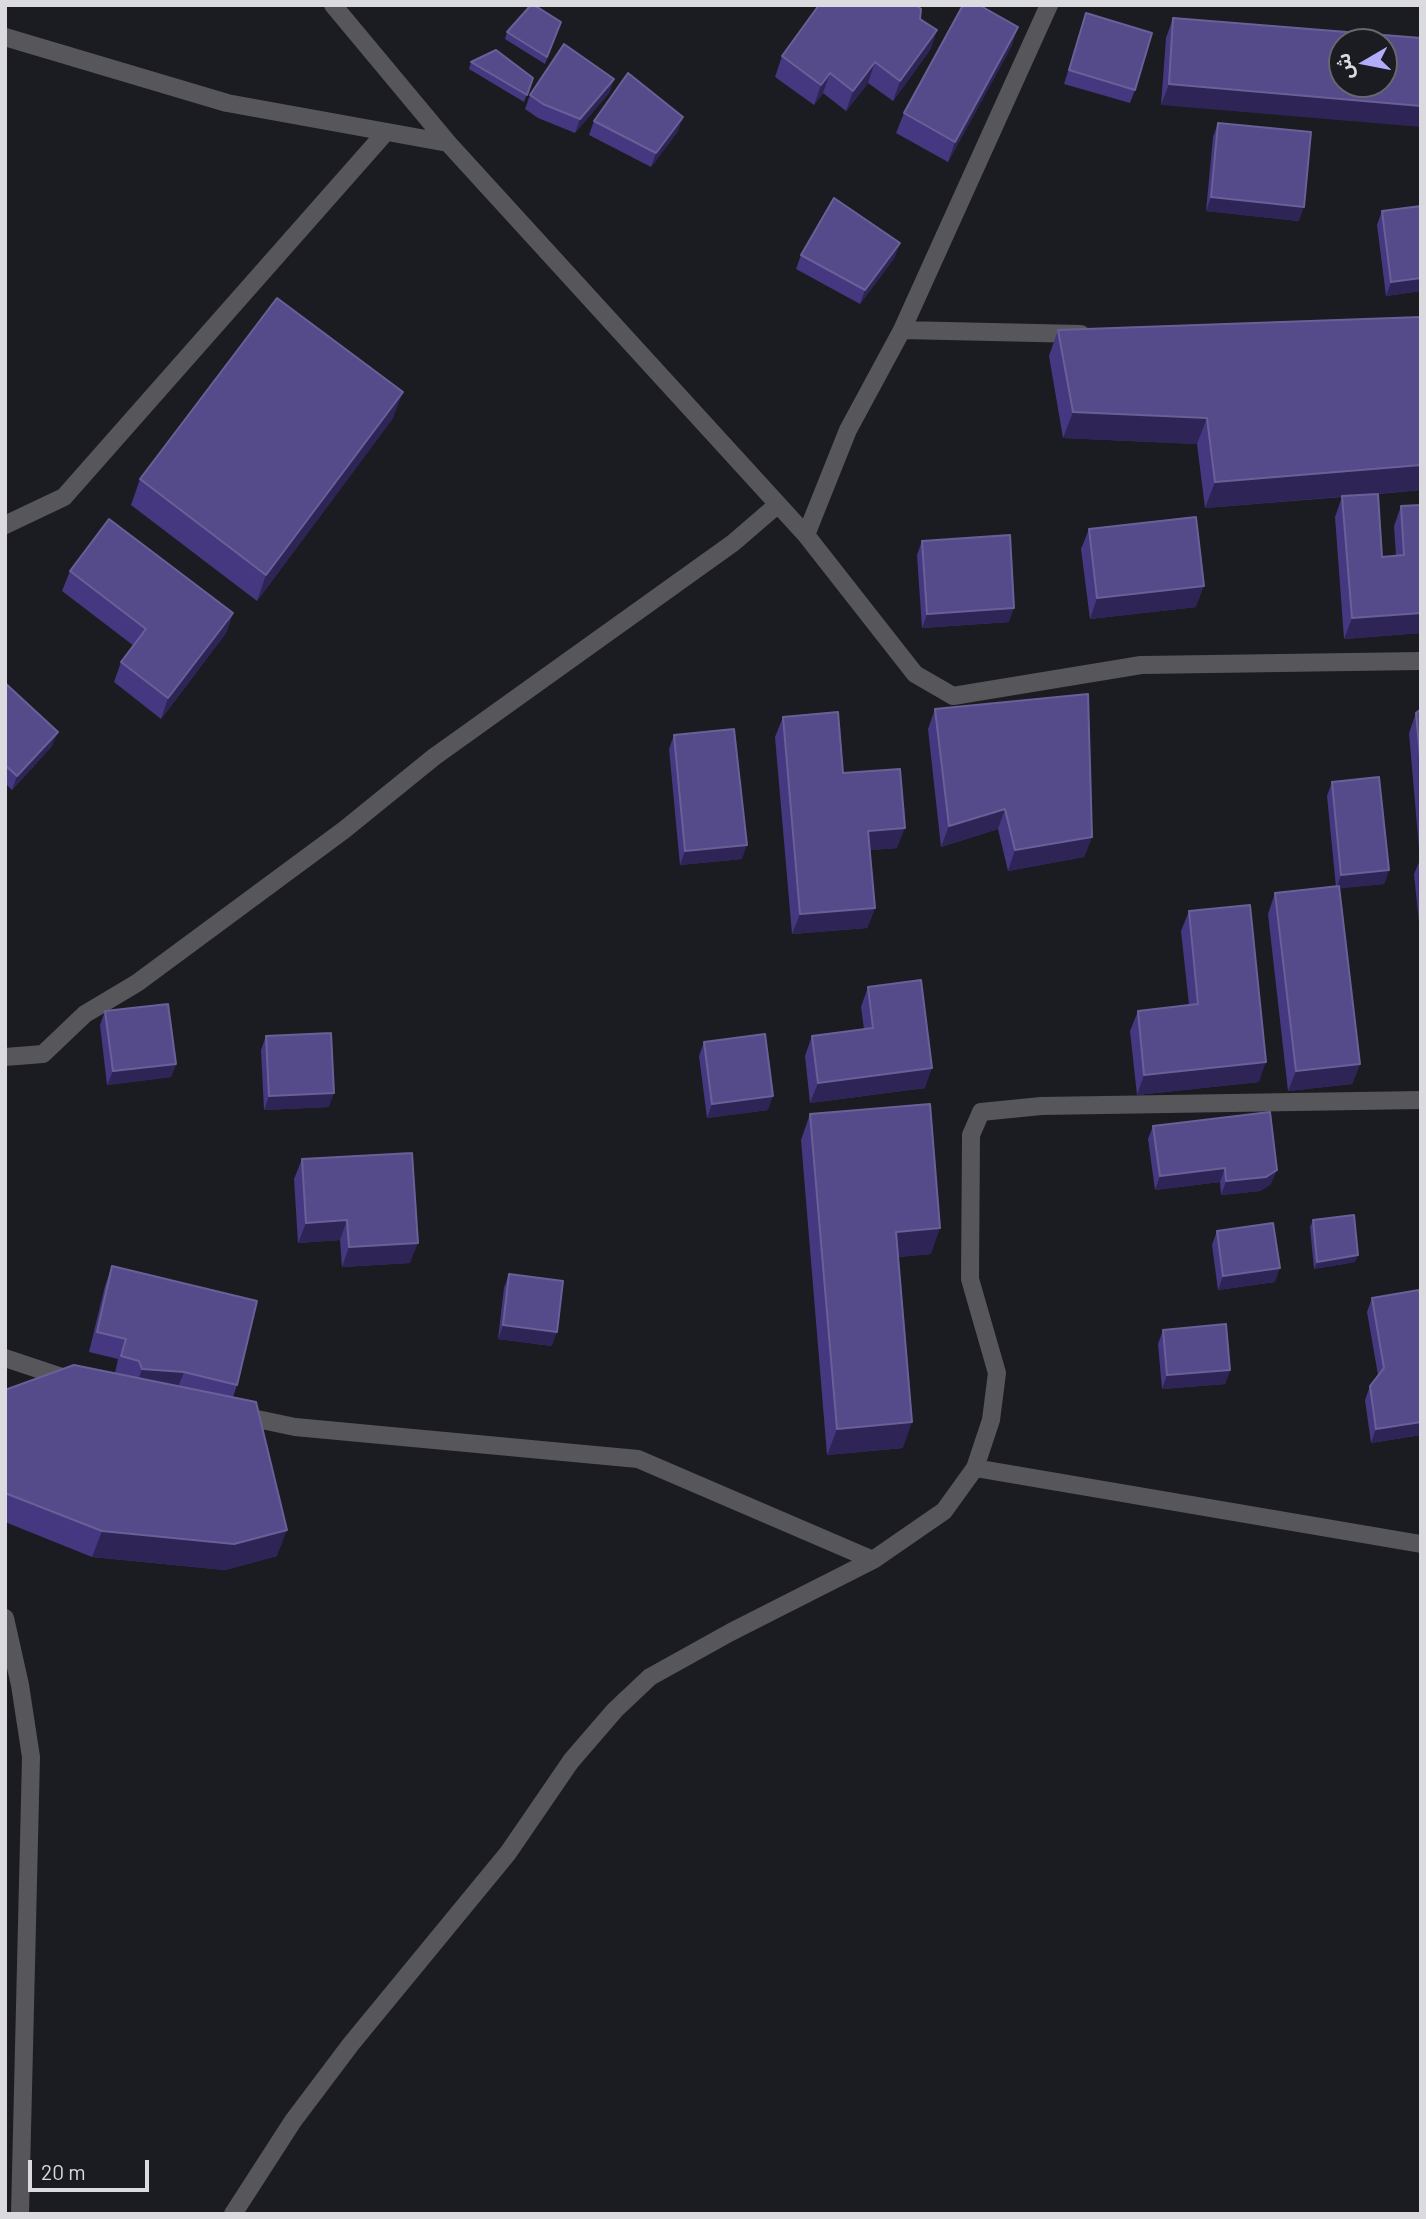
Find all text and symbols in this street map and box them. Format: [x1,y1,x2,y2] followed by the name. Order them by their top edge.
[1328,28,1398,98] north arrow
[1330,52,1357,81] text: ش
[32,2146,152,2190] scale bar
[41,2159,86,2184] text: 20 m

